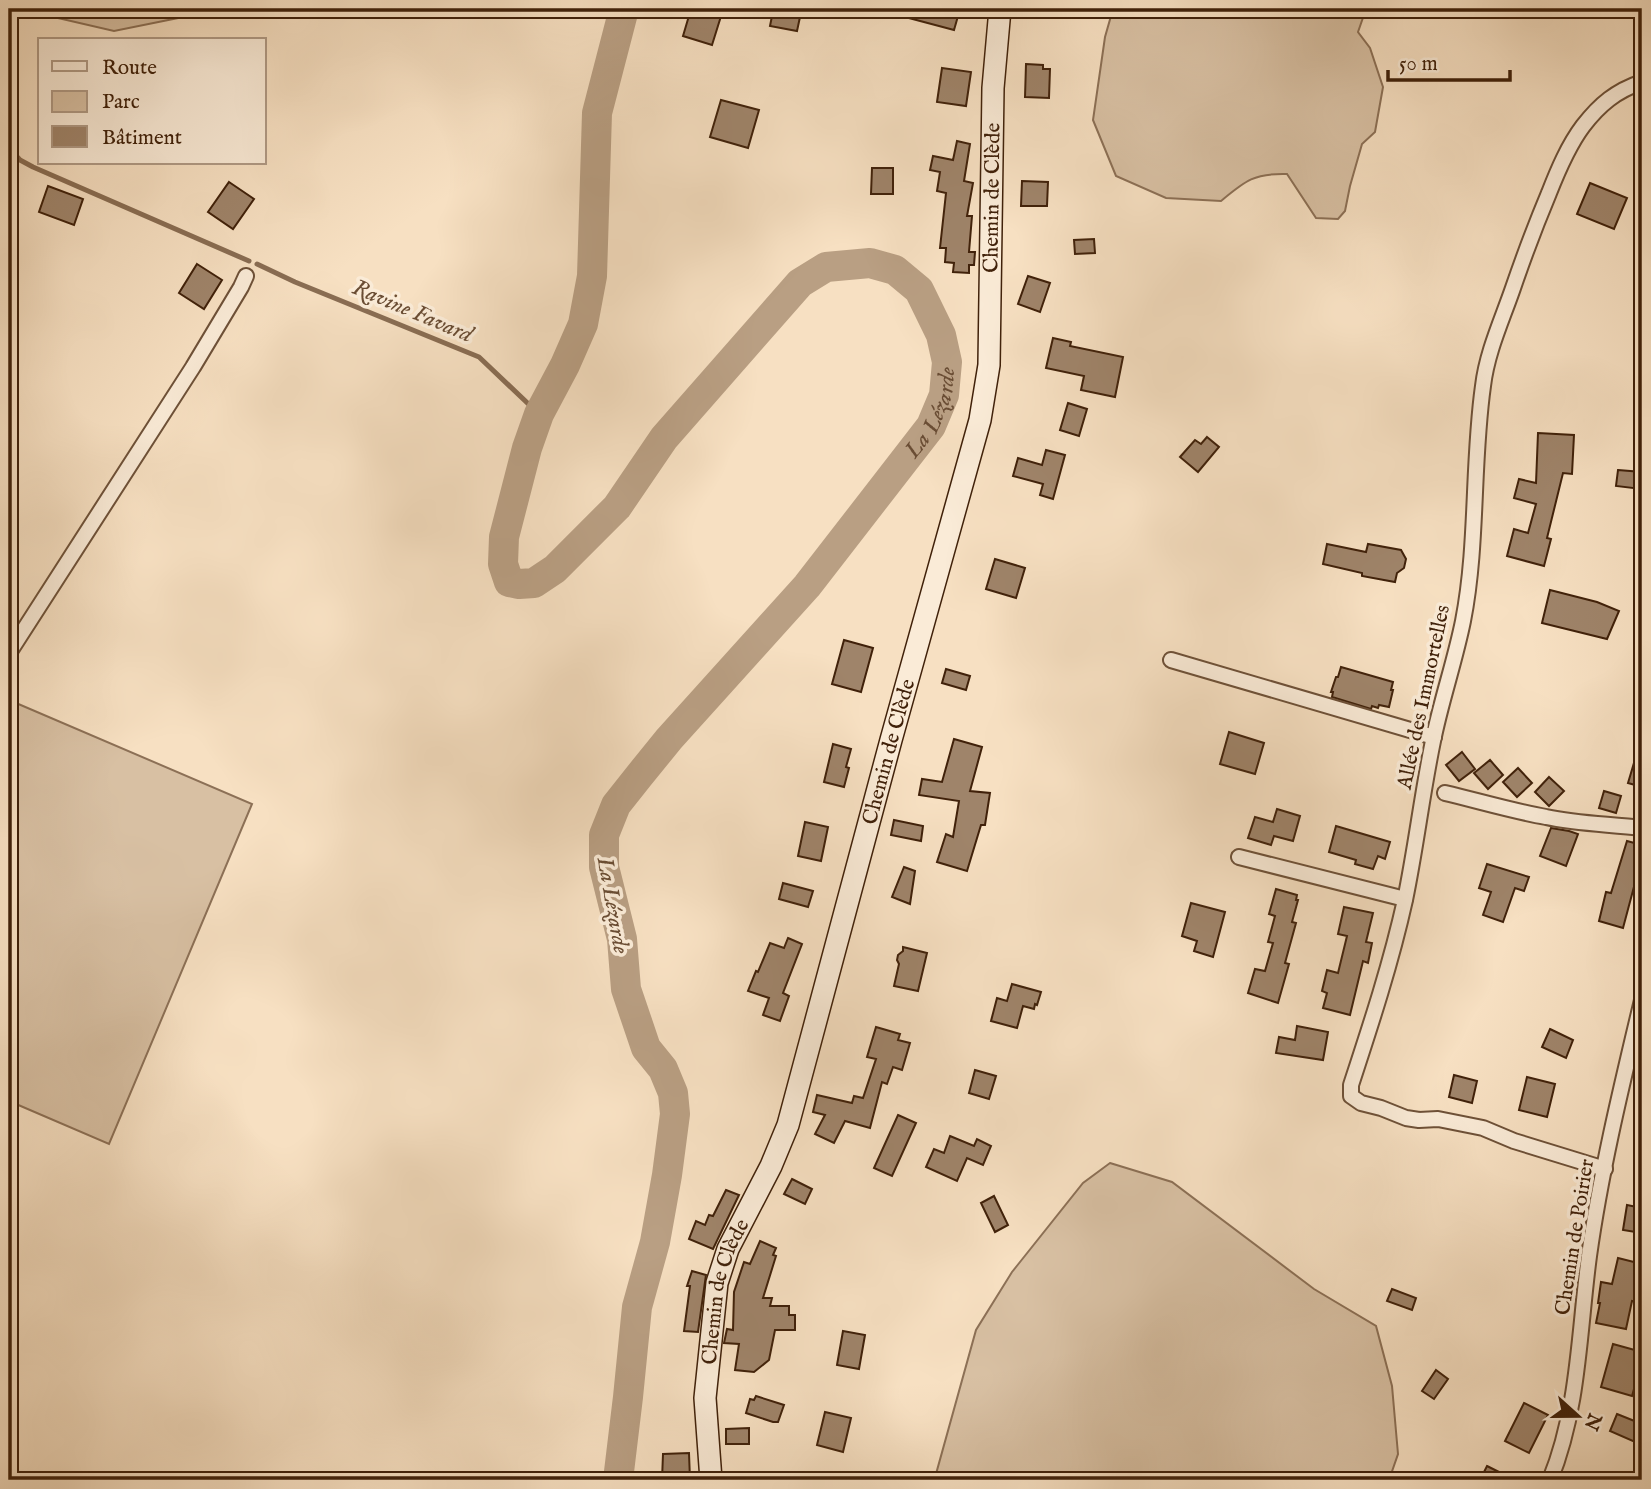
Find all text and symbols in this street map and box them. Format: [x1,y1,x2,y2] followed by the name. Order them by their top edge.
[38,38,266,164] legend
[1388,38,1511,82] scale bar
[1399,51,1438,78] text: 50 m
[102,55,157,82] text: Route
[102,89,140,116] text: Parc
[978,122,1008,273] street label: Chemin de Clède
[102,125,182,152] text: Bâtiment
[348,273,479,351] water label: Ravine Favard
[898,365,963,465] water label: La Lézarde
[1392,603,1457,793] street label: Allée des Immortelles
[857,676,922,828] street label: Chemin de Clède
[590,854,635,956] water label: La Lézarde
[1550,1157,1601,1317] street label: Chemin de Poirier
[697,1214,756,1366] street label: Chemin de Clède
[1542,1380,1612,1450] north arrow
[1578,1408,1607,1434] text: N

